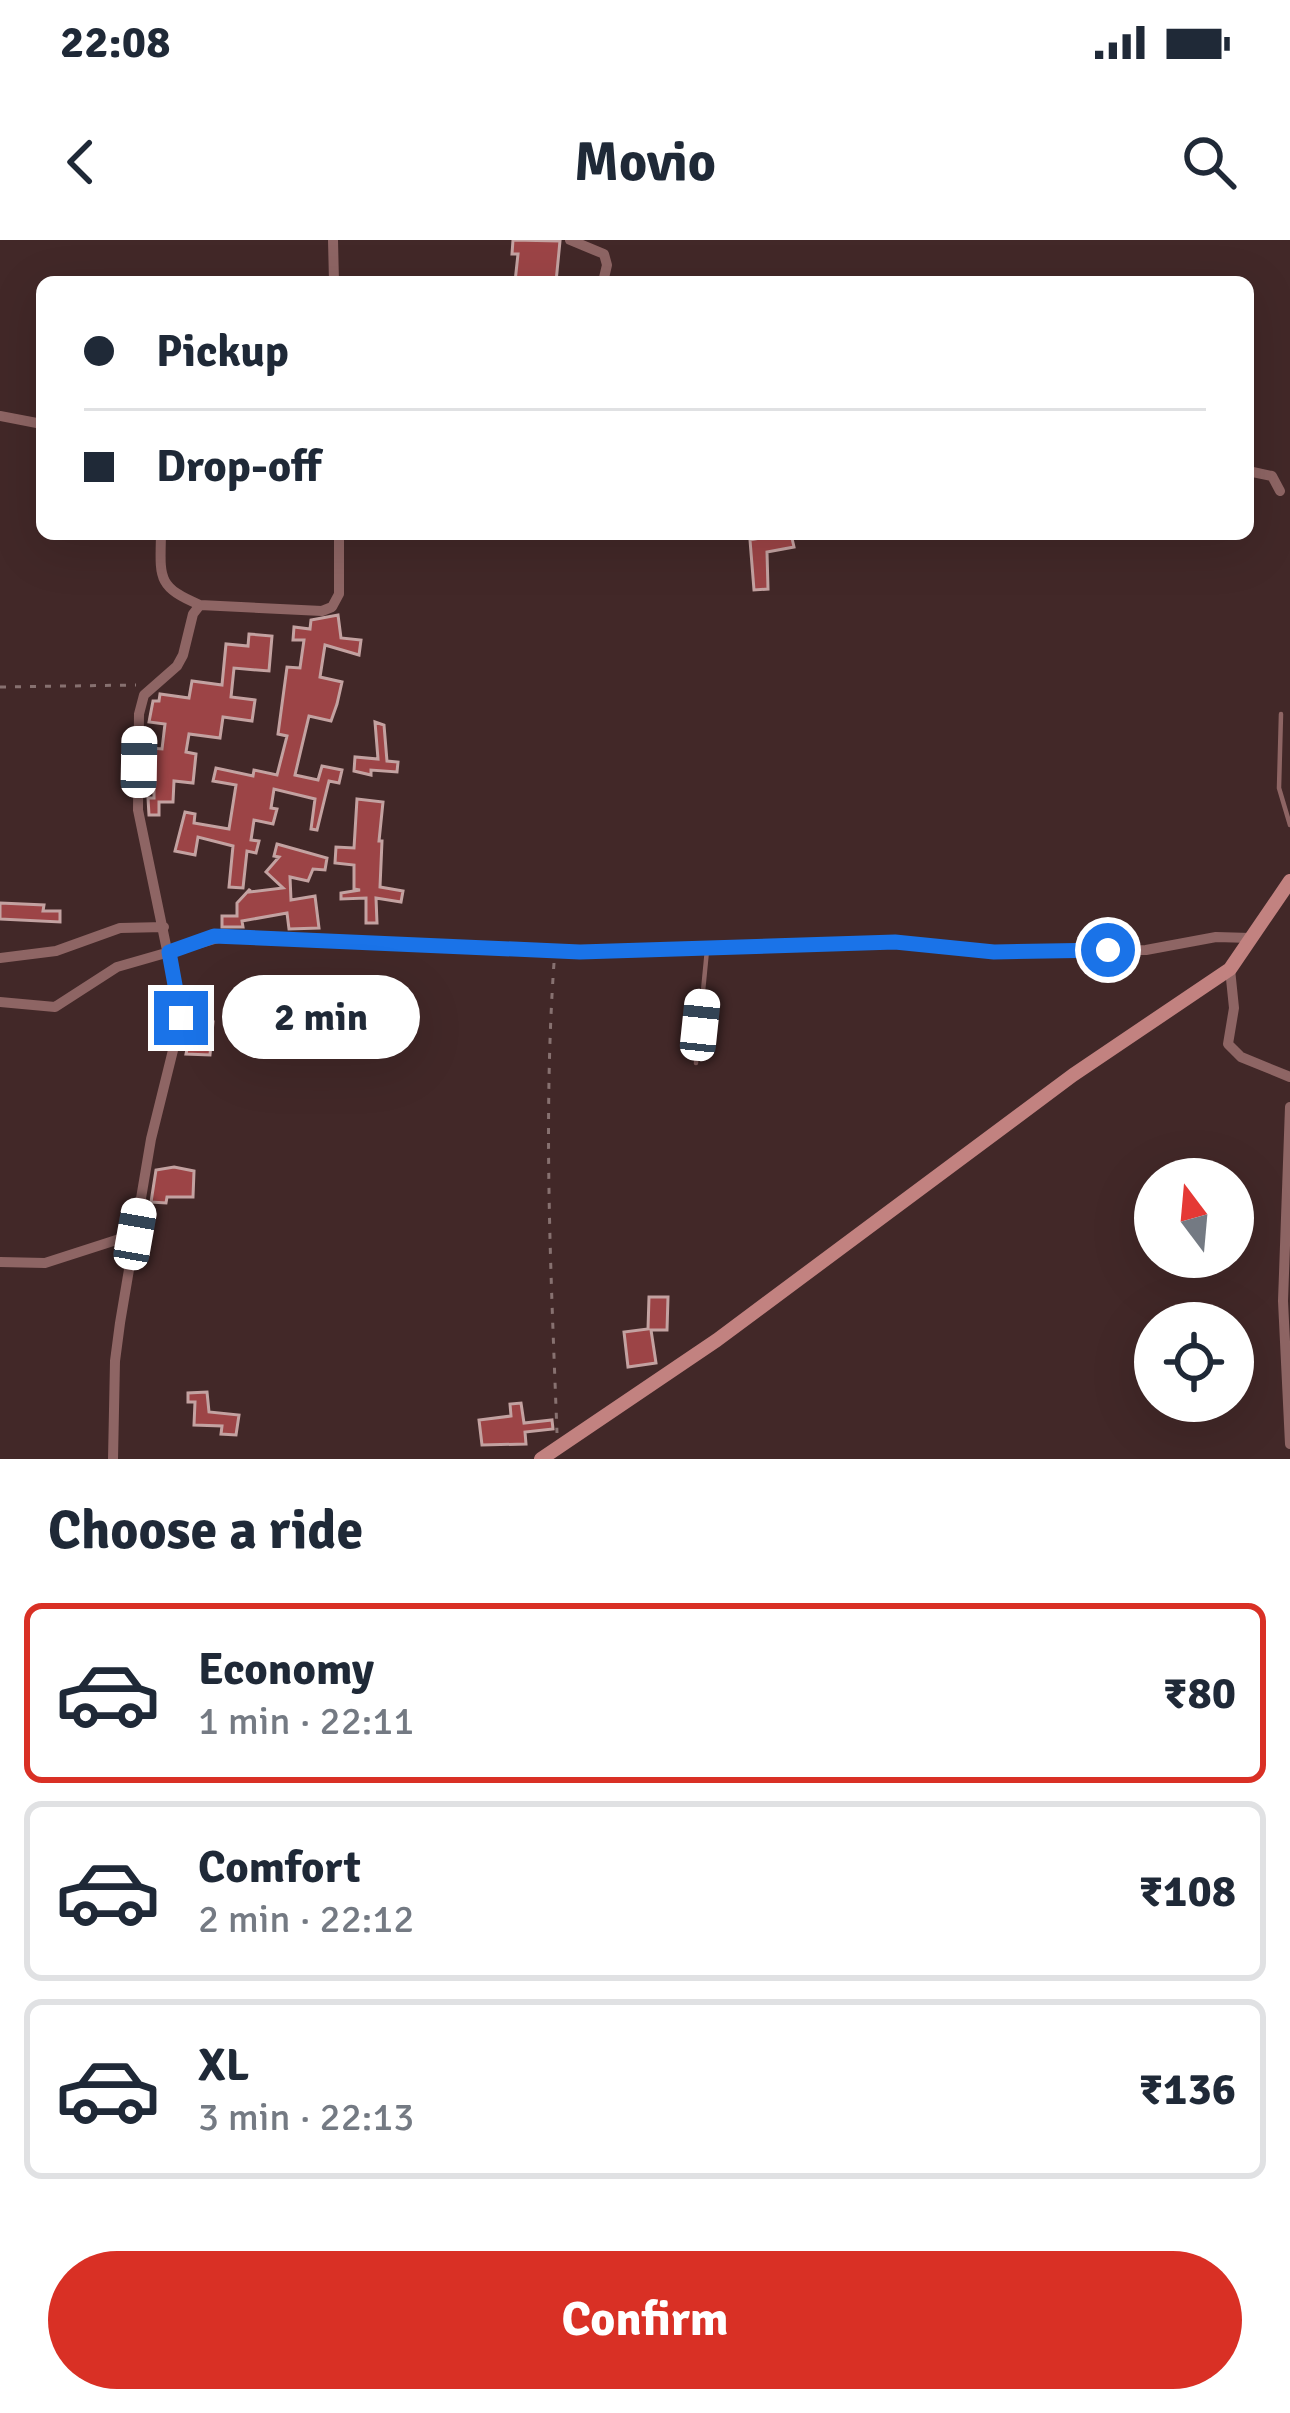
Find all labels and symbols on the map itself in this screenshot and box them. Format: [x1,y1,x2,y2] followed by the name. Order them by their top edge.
[120,726,158,798] car
[1081,923,1135,977] route start
[223,976,421,1060] callout: 2 min
[678,987,722,1063] car
[154,991,208,1045] route end
[1134,1158,1254,1278] north arrow
[111,1195,159,1273] car

